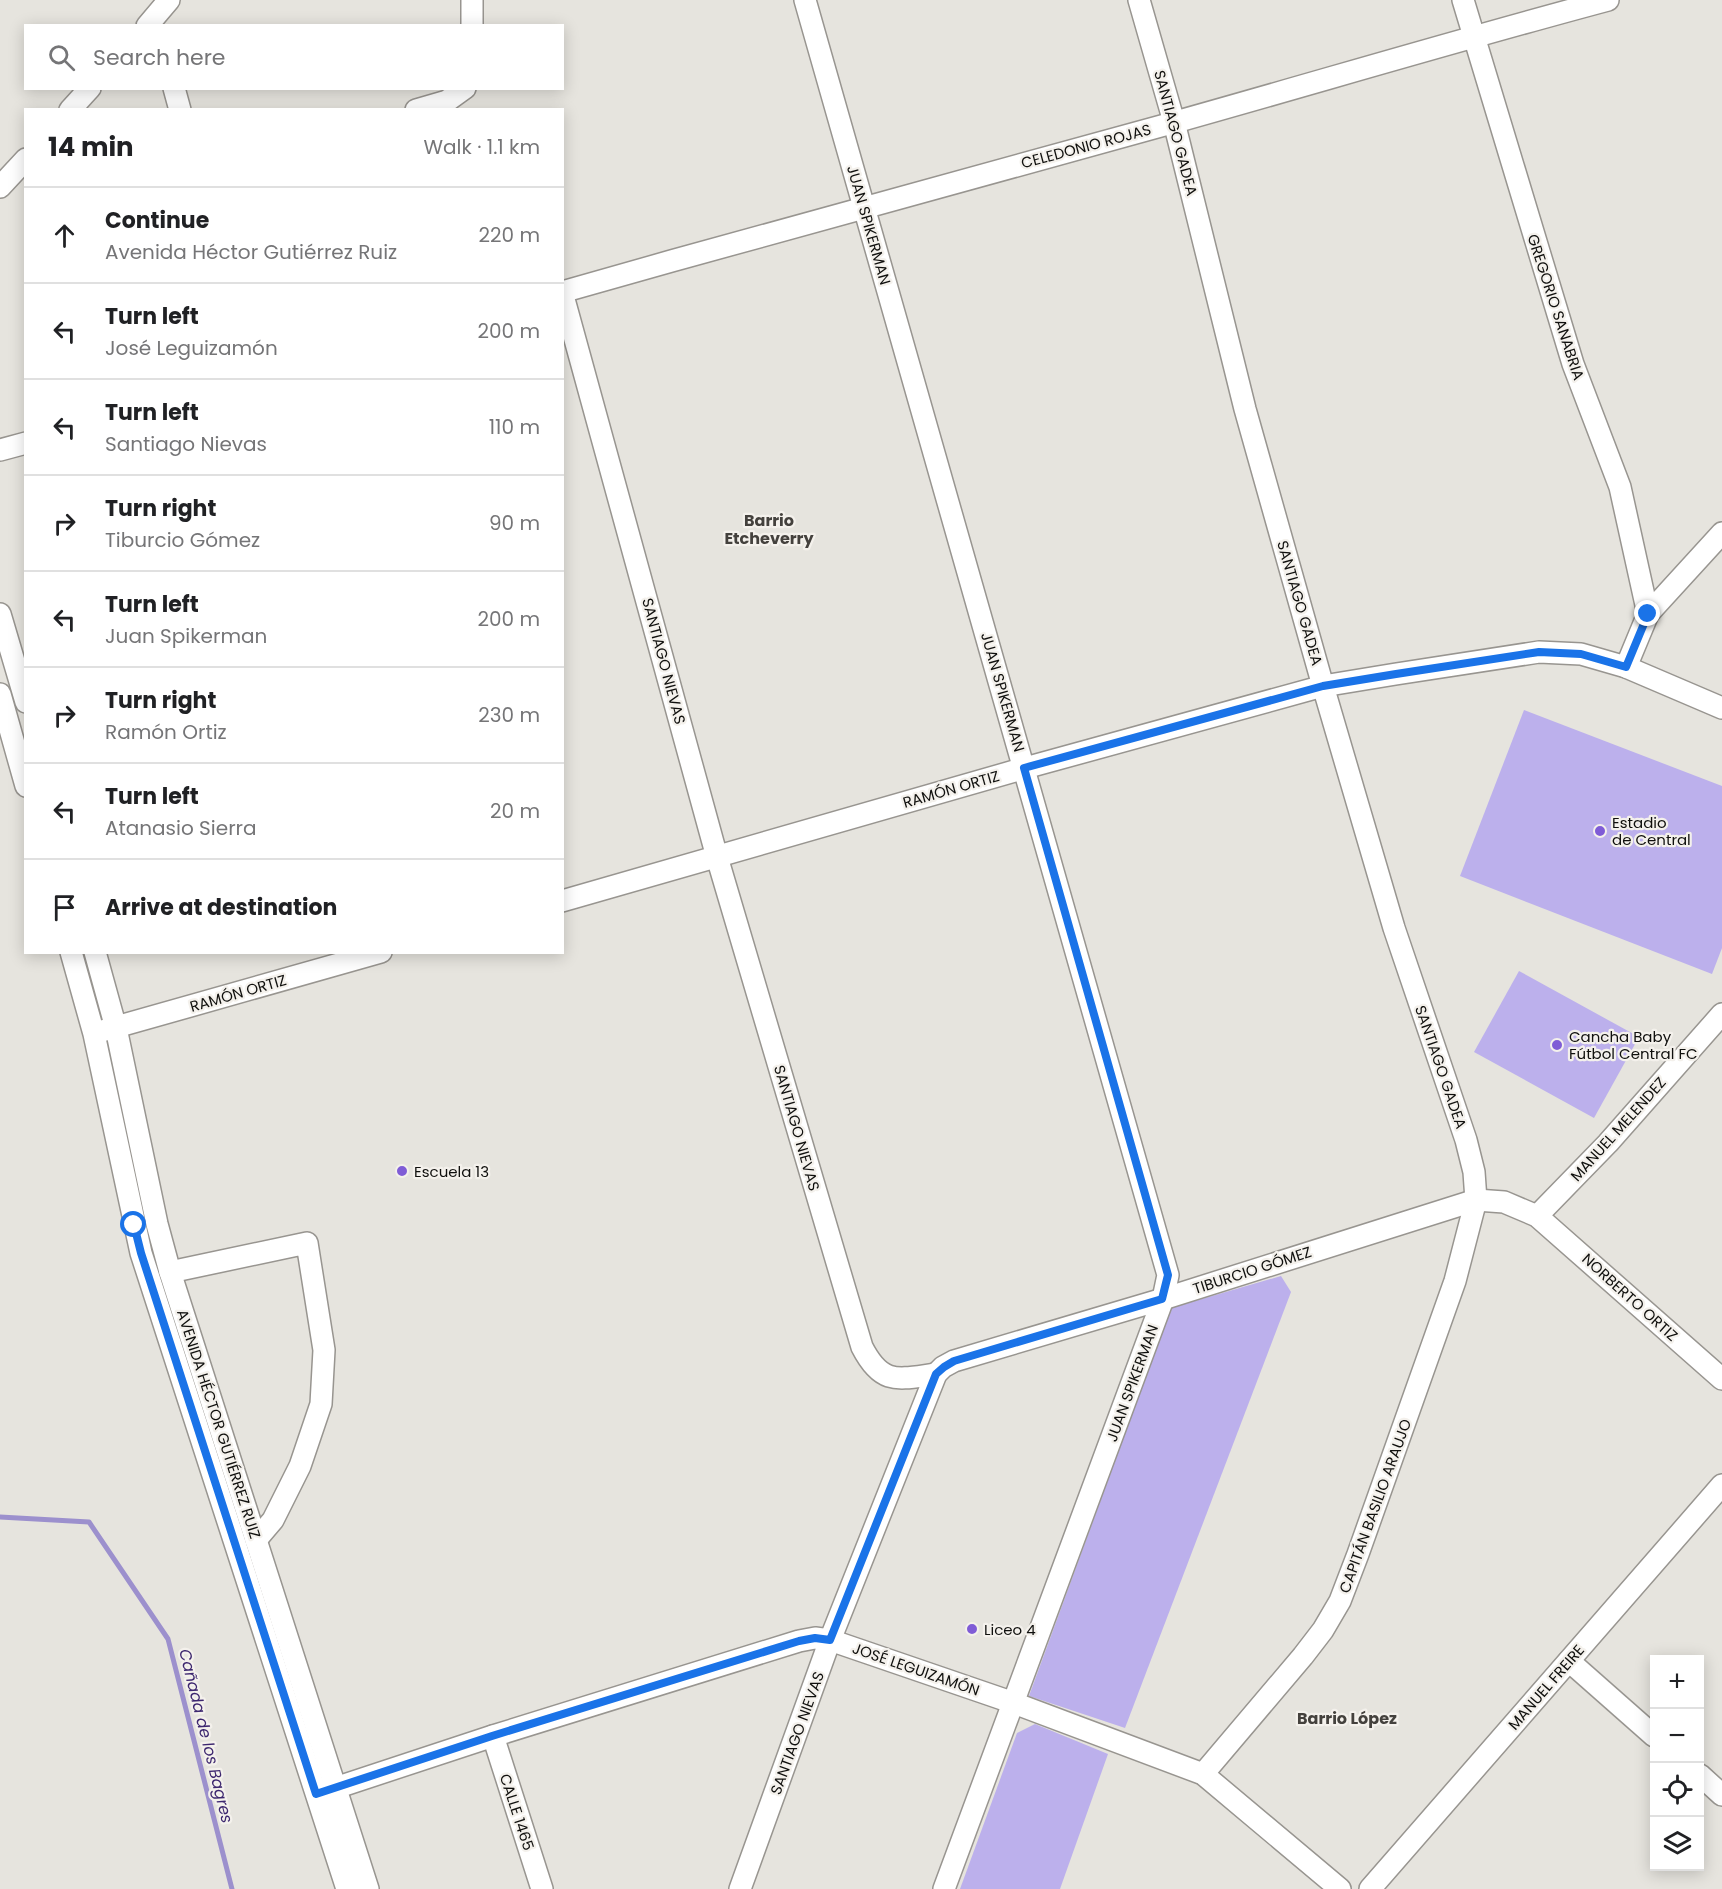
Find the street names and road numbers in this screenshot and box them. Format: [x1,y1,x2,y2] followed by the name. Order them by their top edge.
[1149,68,1203,198] street label: SANTIAGO GADEA
[1019,119,1153,173] street label: CELEDONIO ROJAS
[842,163,896,287] street label: JUAN SPIKERMAN
[1522,231,1590,383] street label: GREGORIO SANABRIA
[1272,538,1328,668] street label: SANTIAGO GADEA
[637,596,691,726] street label: SANTIAGO NIEVAS
[976,630,1030,754] street label: JUAN SPIKERMAN
[900,765,1002,813] street label: RAMÓN ORTIZ
[187,969,289,1017] street label: RAMÓN ORTIZ
[1410,1003,1472,1131] street label: SANTIAGO GADEA
[769,1063,825,1193] street label: SANTIAGO NIEVAS
[1565,1072,1671,1186] street label: MANUEL MELENDEZ
[1190,1241,1314,1299] street label: TIBURCIO GÓMEZ
[1578,1248,1682,1346] street label: NORBERTO ORTIZ
[172,1307,266,1541] street label: AVENIDA HÉCTOR GUTIÉRREZ RUIZ
[1101,1321,1163,1445] street label: JUAN SPIKERMAN
[1334,1416,1416,1596] street label: CAPITÁN BASILIO ARAUJO
[850,1637,982,1701] street label: JOSÉ LEGUIZAMÓN
[1503,1640,1589,1734] street label: MANUEL FREIRE
[765,1668,829,1798] street label: SANTIAGO NIEVAS
[495,1771,539,1853] street label: CALLE 1465

